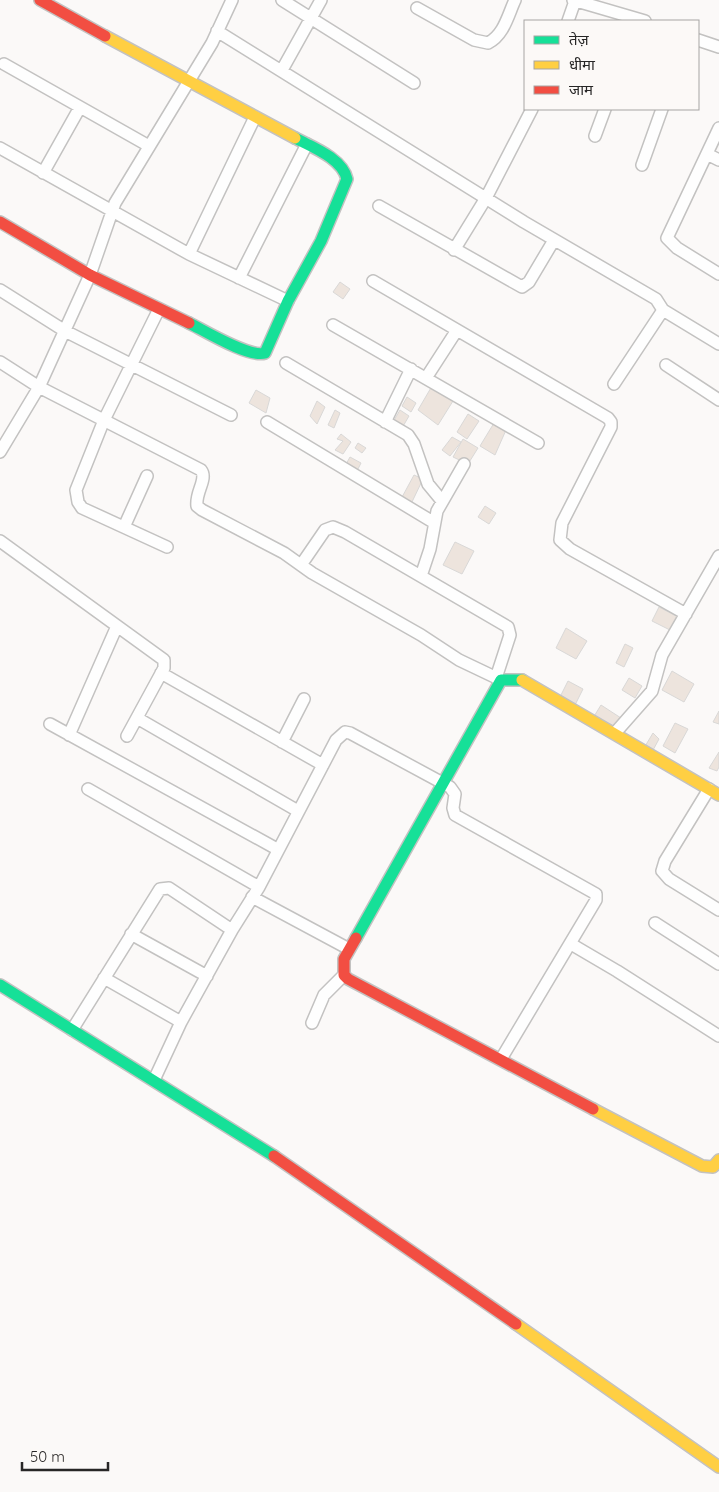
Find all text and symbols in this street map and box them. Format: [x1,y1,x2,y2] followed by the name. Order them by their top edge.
[524,20,699,110] legend
[569,30,590,49] text: तेज़
[569,55,596,74] text: धीमा
[569,80,594,99] text: जाम
[22,1440,109,1472] scale bar
[30,1447,65,1466] text: 50 m

